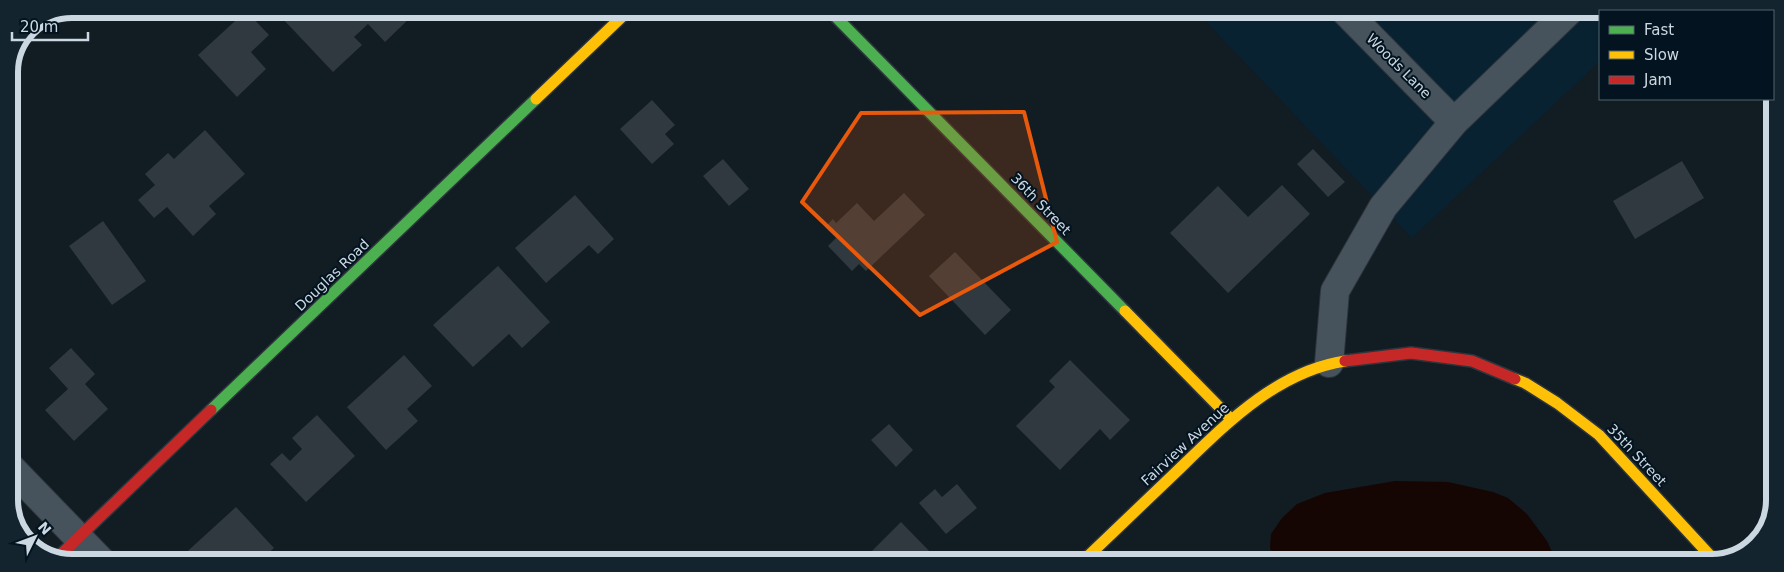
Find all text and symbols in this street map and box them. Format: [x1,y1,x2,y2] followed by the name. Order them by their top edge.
[12,10,89,42] scale bar
[1599,10,1774,100] legend
[20,18,58,36] text: 20 m
[1644,21,1674,39] text: Fast
[1363,30,1435,102] street label: Woods Lane
[1644,46,1679,64] text: Slow
[1643,71,1672,89] text: Jam
[1008,170,1075,238] street label: 36th Street
[292,236,372,314] street label: Douglas Road
[1138,399,1232,489] street label: Fairview Avenue
[1604,421,1670,490] street label: 35th Street
[10,512,60,562] north arrow
[35,519,55,538] text: N

